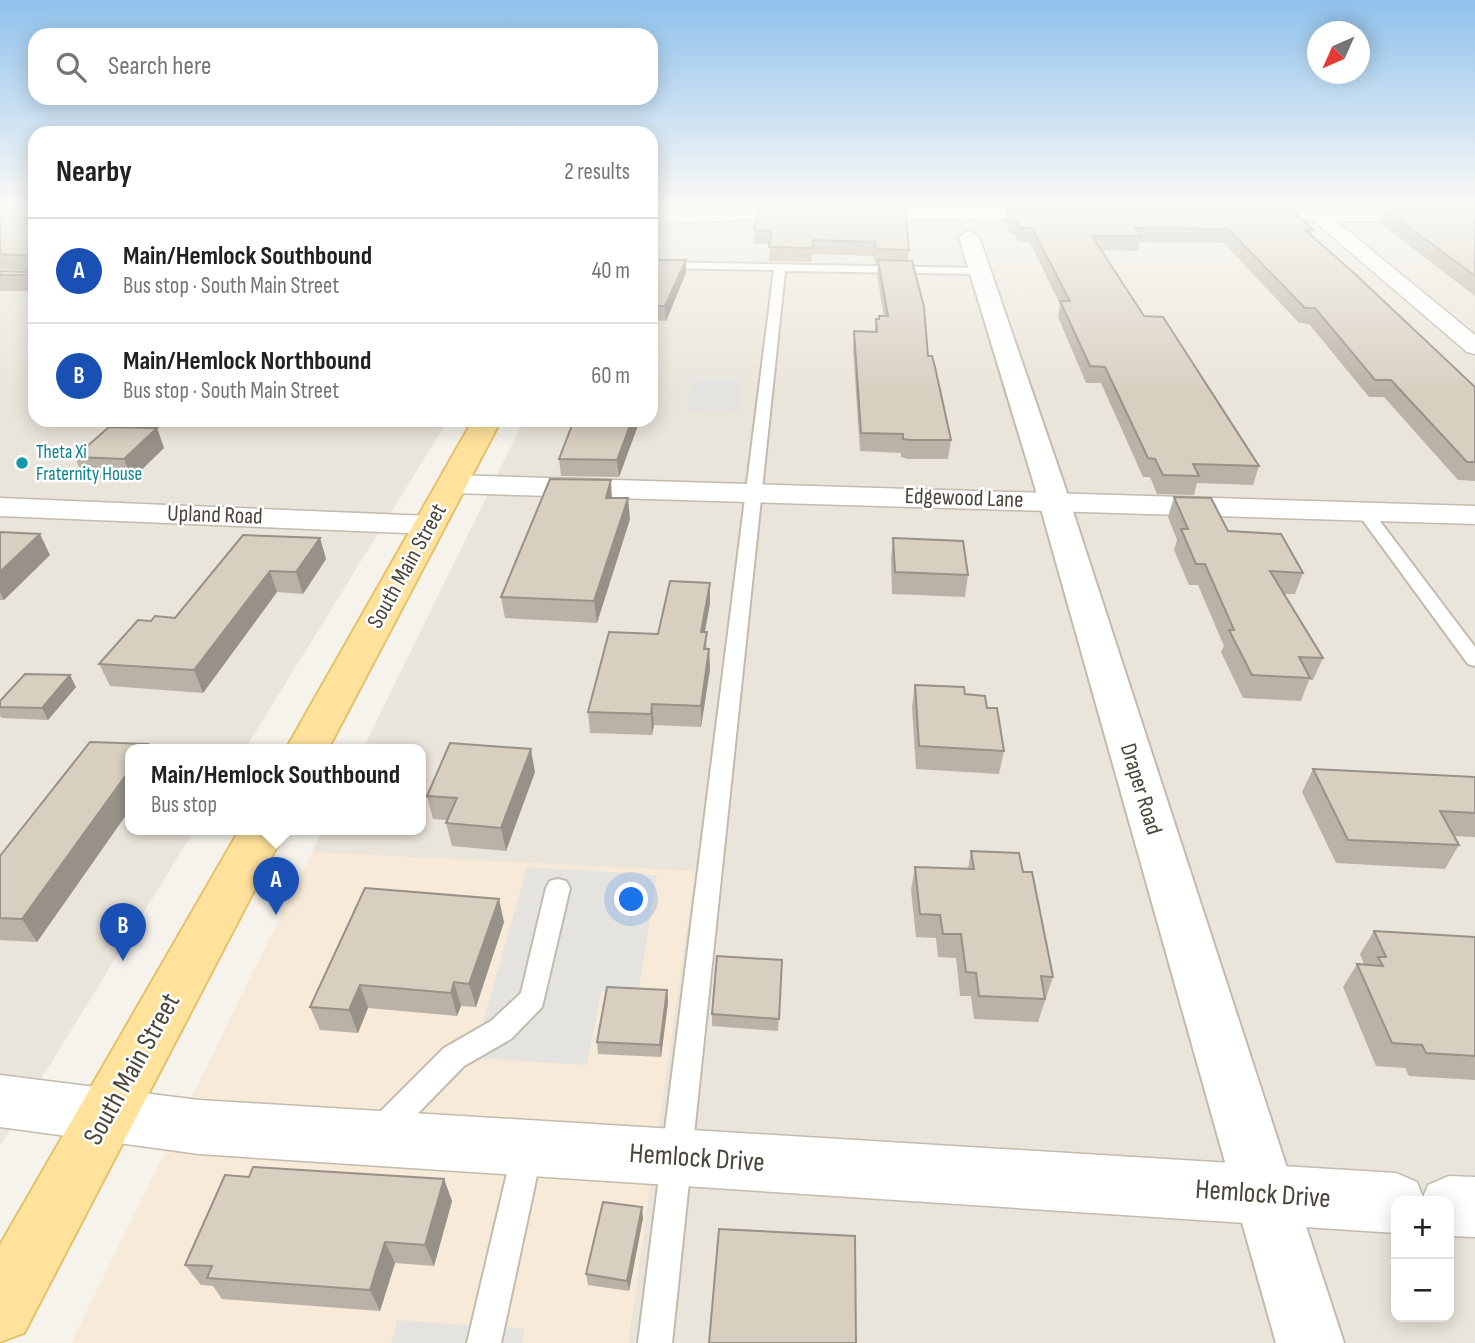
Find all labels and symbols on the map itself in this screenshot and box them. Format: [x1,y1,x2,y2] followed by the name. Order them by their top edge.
[1307,21,1370,84] north arrow
[36,441,142,486] place label: Theta Xi Fraternity House
[14,455,30,471] marker: Theta Xi Fraternity House
[904,482,1024,514] street label: Edgewood Lane
[167,499,263,531] street label: Upland Road
[361,499,453,633] street label: South Main Street
[1114,740,1168,838] street label: Draper Road
[253,857,299,915] pin: A
[614,882,648,916] your location
[100,903,146,961] pin: B
[77,987,187,1151] street label: South Main Street
[628,1137,766,1179] street label: Hemlock Drive
[1194,1173,1332,1215] street label: Hemlock Drive

